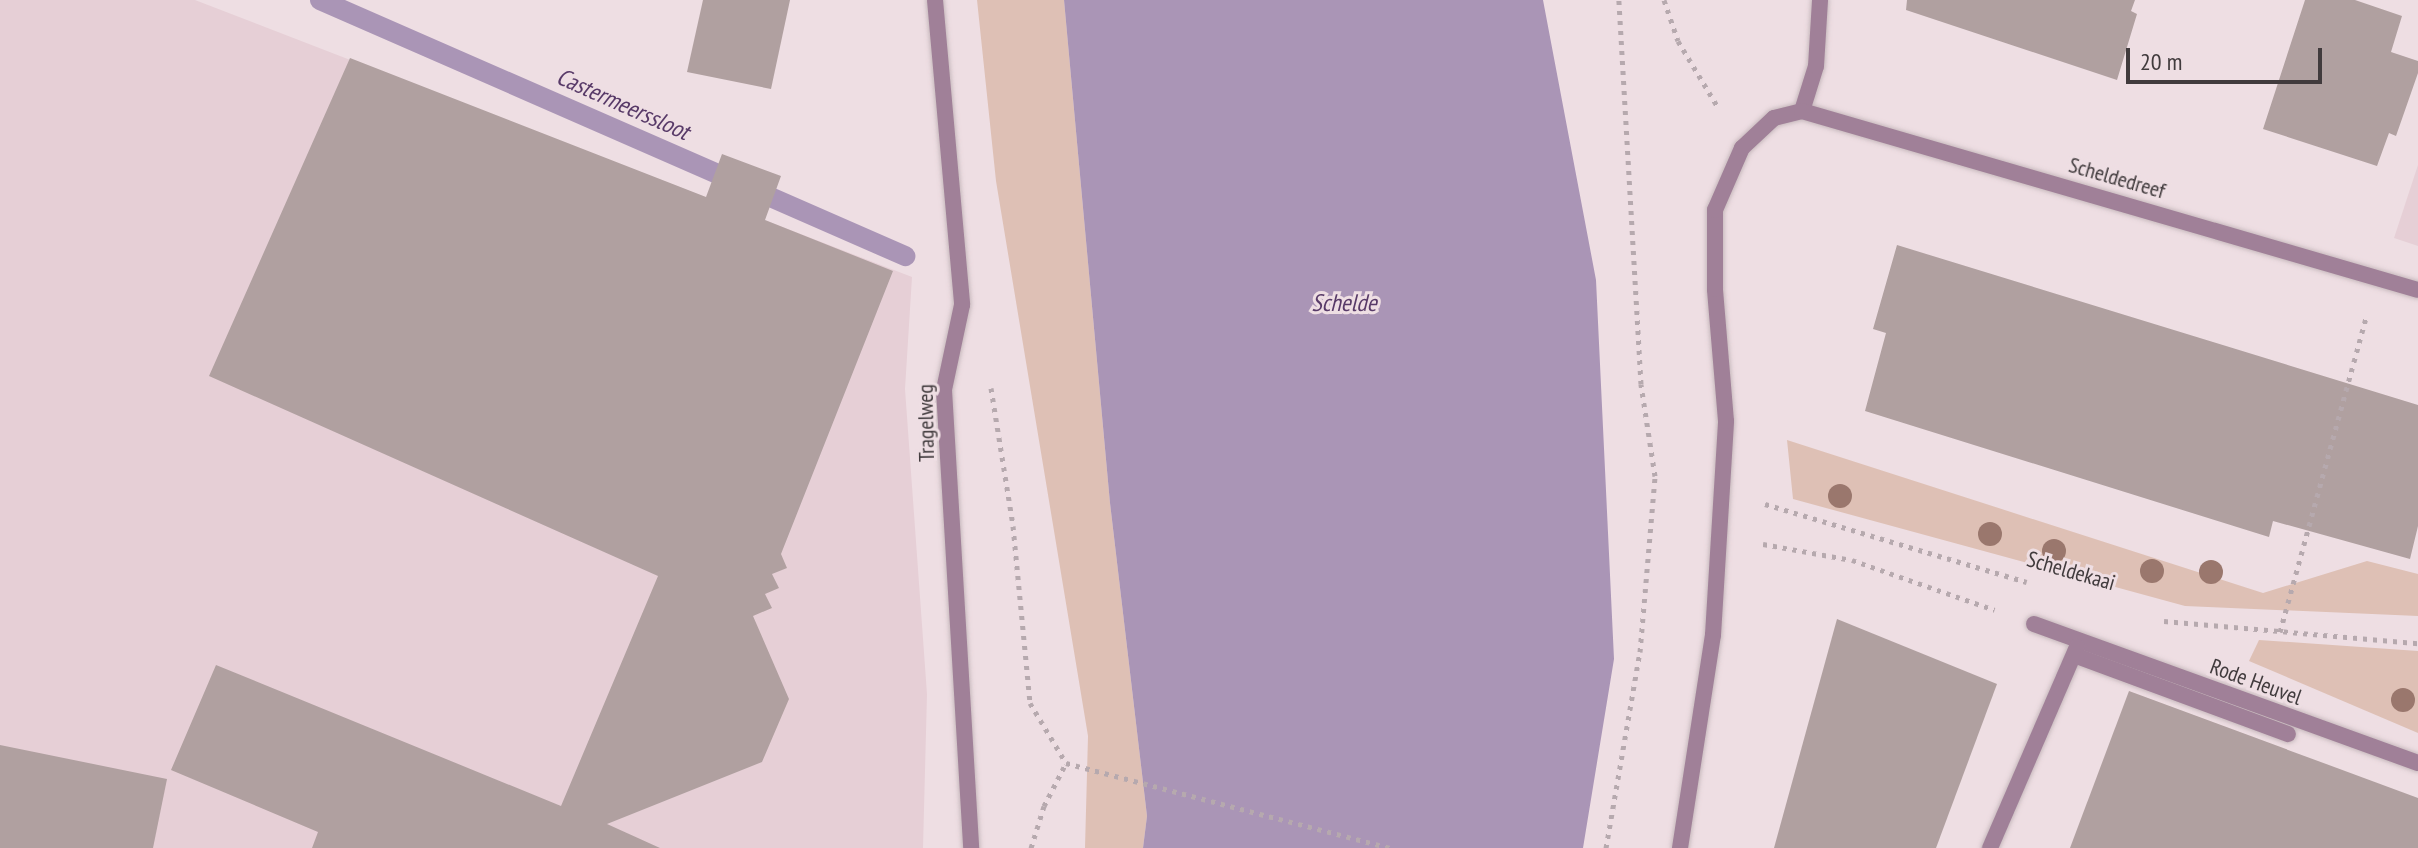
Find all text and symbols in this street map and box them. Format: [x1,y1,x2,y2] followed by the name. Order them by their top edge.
[2130,32,2326,82] scale bar
[2140,46,2182,77] text: 20 m
[552,62,694,146] water label: Castermeerssloot
[2066,152,2168,204] street label: Scheldedreef
[1311,289,1377,317] water label: Schelde
[912,384,940,462] street label: Tragelweg
[2024,546,2118,596] street label: Scheldekaai
[2207,653,2305,711] street label: Rode Heuvel

